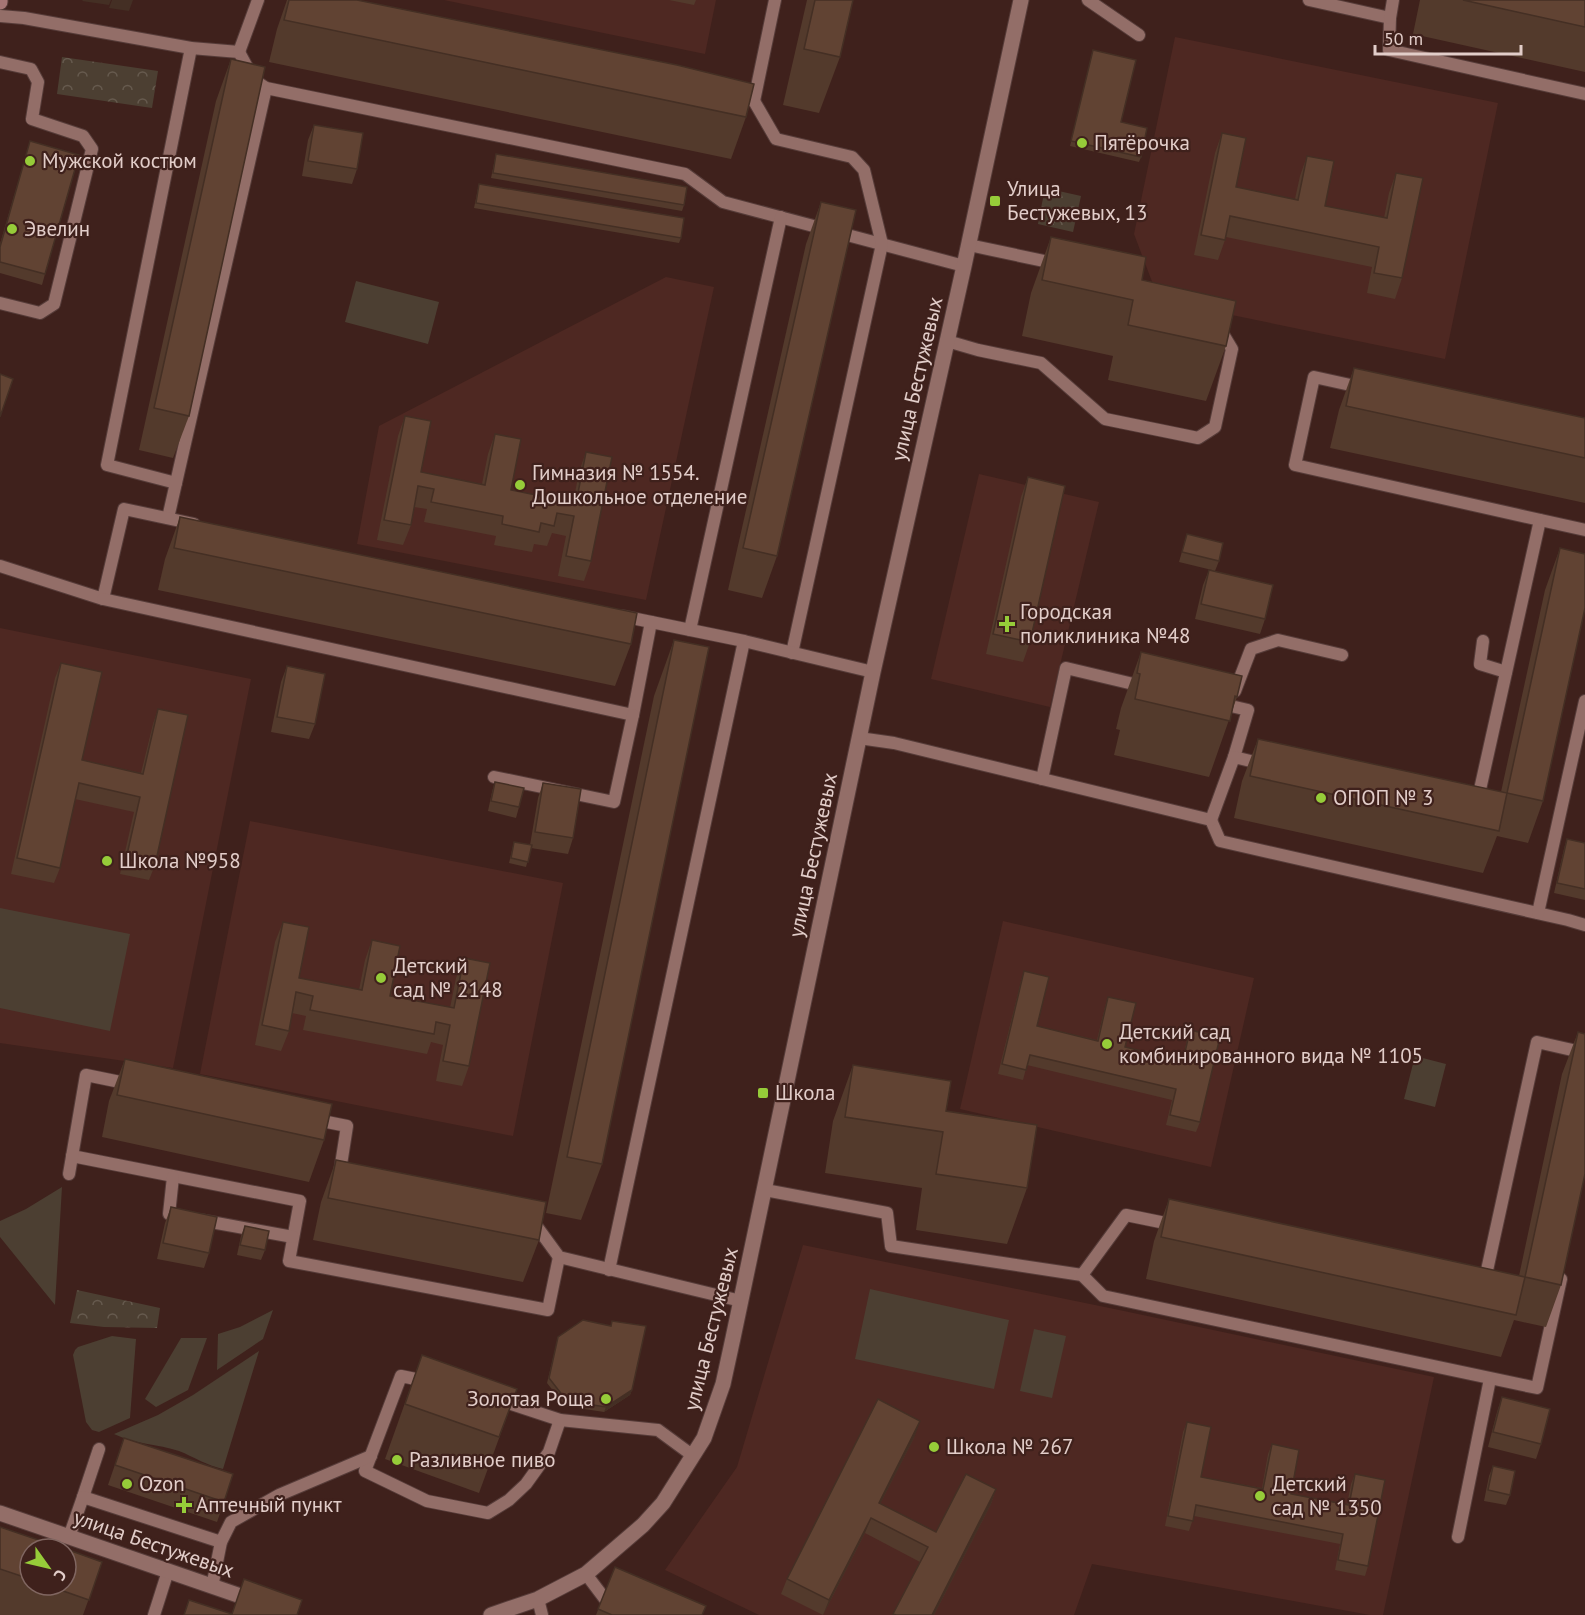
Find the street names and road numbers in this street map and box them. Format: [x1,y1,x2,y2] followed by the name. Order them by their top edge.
[884,294,949,464] street label: улица Бестужевых
[782,770,843,940] street label: улица Бестужевых
[677,1244,744,1414] street label: улица Бестужевых
[70,1503,238,1584] street label: улица Бестужевых

